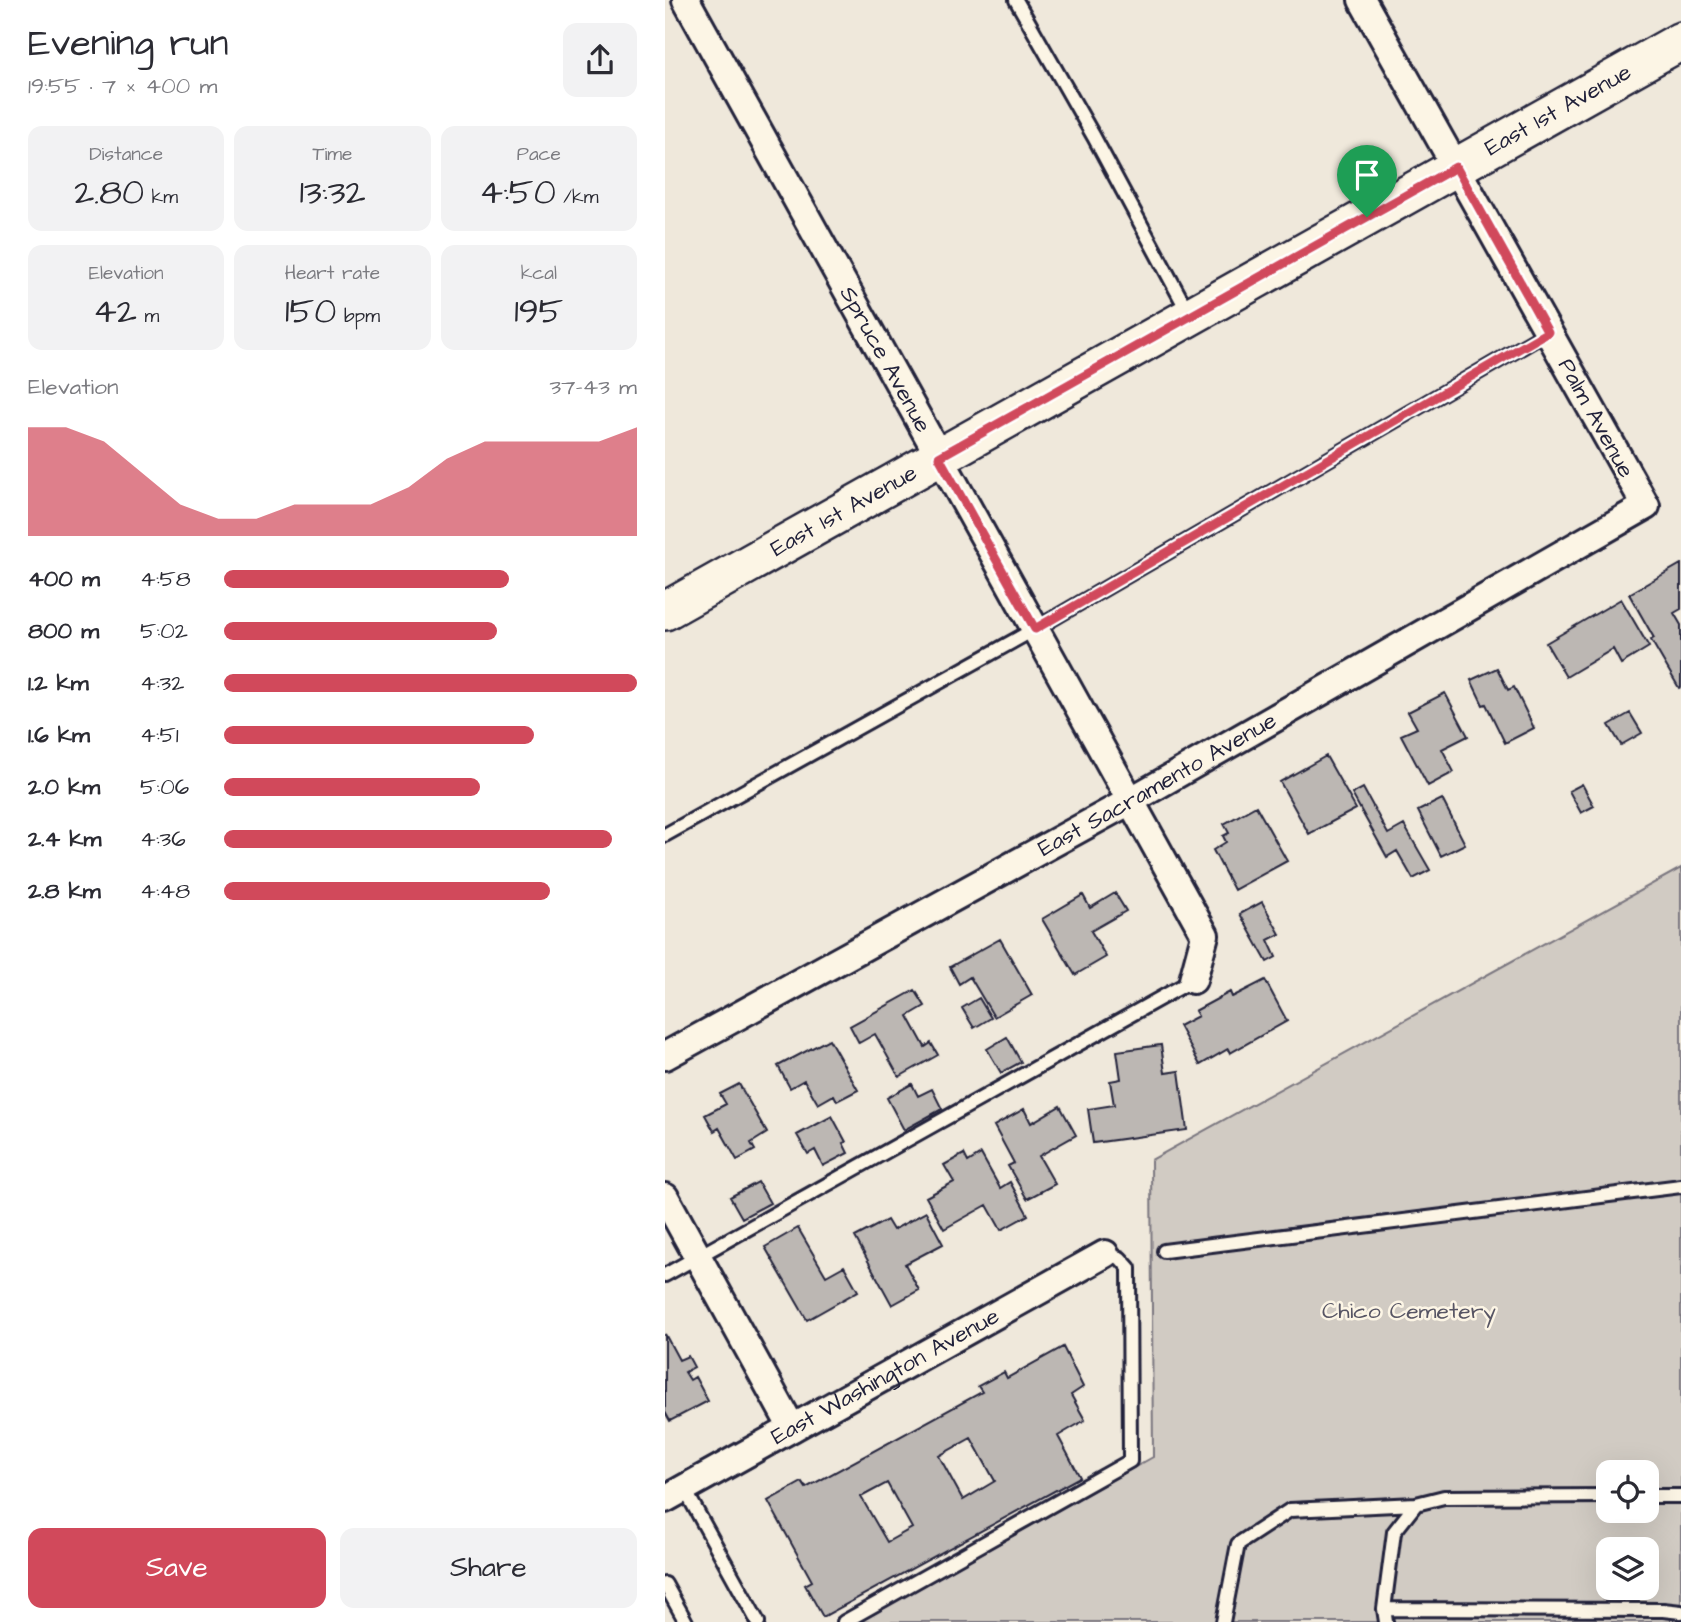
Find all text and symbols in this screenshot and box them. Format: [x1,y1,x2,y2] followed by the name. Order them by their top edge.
[28,18,229,70] text: Evening run
[563,23,637,97] button: share
[1479,56,1637,164] street label: East 1st Avenue
[28,70,217,102] text: 19:55 · 7 × 400 m
[89,141,163,168] text: Distance
[313,141,352,168] text: Time
[517,141,561,168] text: Pace
[1337,145,1397,217] pin
[1348,156,1386,194] icon: arrive
[74,168,144,217] text: 2.80
[300,168,365,217] text: 13:32
[479,168,556,217] text: 4:50
[144,184,178,211] text: km
[556,184,598,211] text: /km
[89,260,164,287] text: Elevation
[285,260,380,287] text: Heart rate
[521,260,557,287] text: kcal
[832,280,939,438] street label: Spruce Avenue
[93,287,137,336] text: 42
[285,287,336,336] text: 150
[514,287,563,336] text: 195
[137,303,159,330] text: m
[336,303,380,330] text: bpm
[1550,353,1642,483] street label: Palm Avenue
[28,371,119,403] text: Elevation
[550,371,637,403] text: 37–43 m
[765,457,923,565] street label: East 1st Avenue
[28,563,100,595] text: 400 m
[140,563,191,595] text: 4:58
[28,615,99,647] text: 800 m
[140,615,188,647] text: 5:02
[28,667,89,699] text: 1.2 km
[140,667,184,699] text: 4:32
[1032,705,1282,864] street label: East Sacramento Avenue
[28,719,90,751] text: 1.6 km
[140,719,179,751] text: 4:51
[28,771,100,803] text: 2.0 km
[140,771,189,803] text: 5:06
[28,823,101,855] text: 2.4 km
[140,823,186,855] text: 4:36
[28,875,101,907] text: 2.8 km
[140,875,190,907] text: 4:48
[1322,1295,1496,1328] park label: Chico Cemetery
[765,1300,1005,1453] street label: East Washington Avenue
[1596,1460,1659,1600] map controls
[1596,1460,1659,1523] button: locate
[28,1528,326,1608] button: Save
[340,1528,637,1608] button: Share
[1596,1537,1659,1600] button: layers

